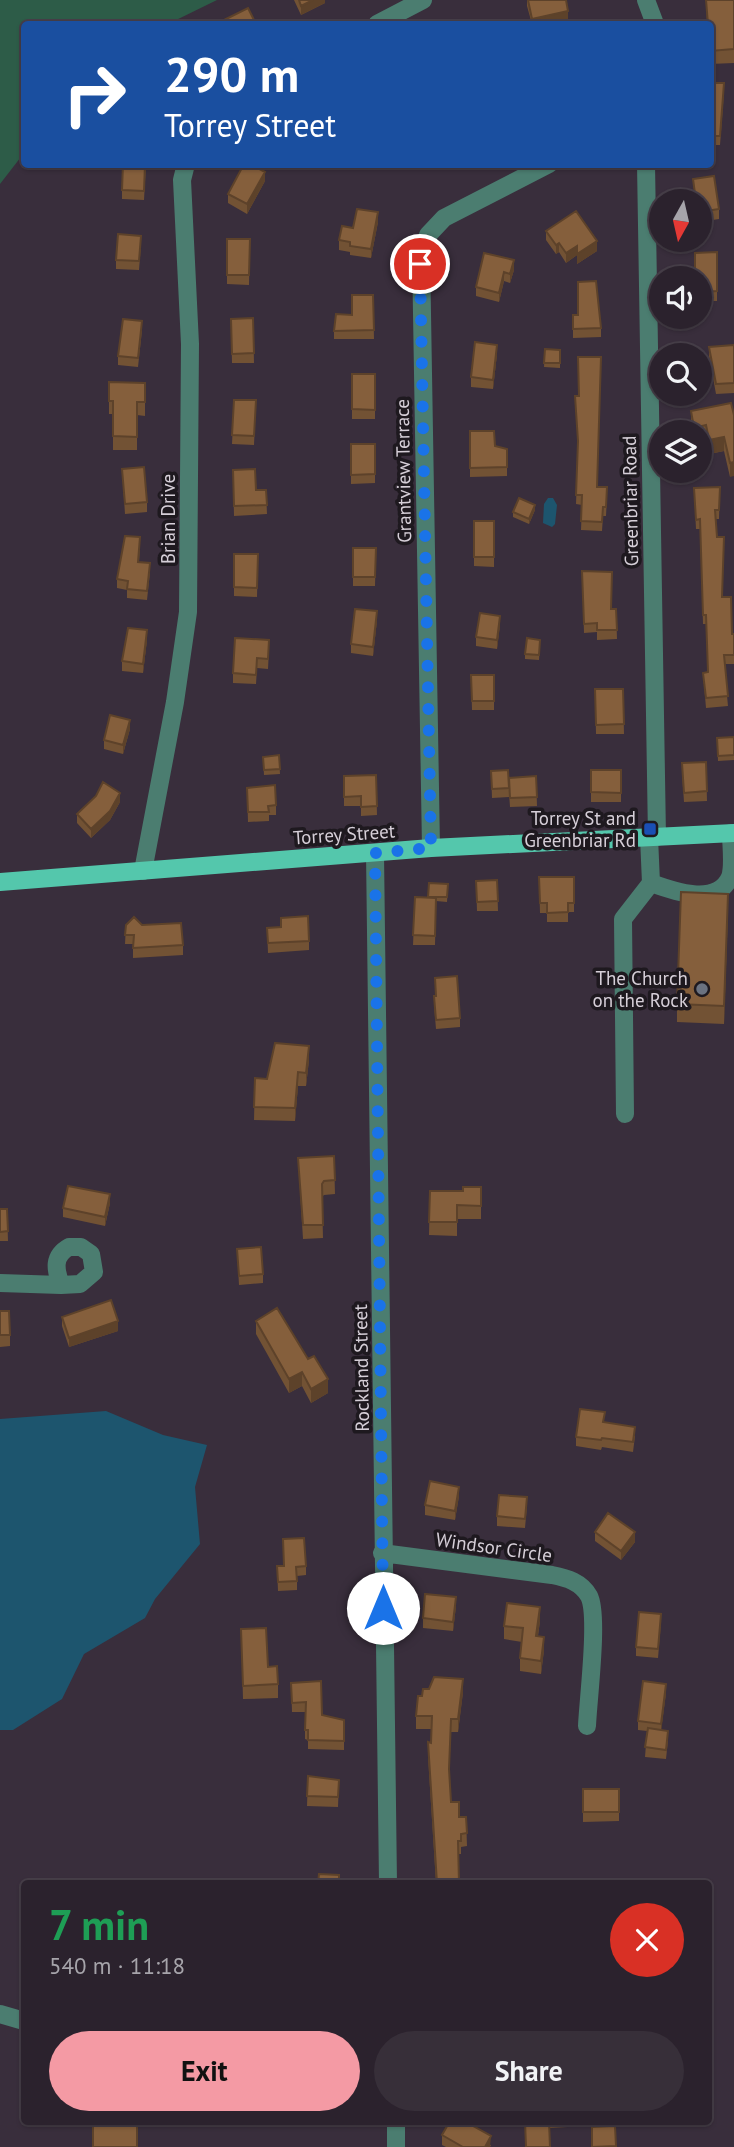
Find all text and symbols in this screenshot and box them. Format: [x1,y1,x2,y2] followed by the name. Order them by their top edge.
[164,42,299,106] text: 290 m
[49,49,140,140] icon: right
[164,104,336,146] text: Torrey Street
[649,189,712,252] north arrow
[649,189,712,483] map controls
[390,234,450,294] pin
[401,245,439,283] icon: arrive
[649,266,712,329] button: sound
[649,343,712,406] button: search
[390,399,416,543] street label: Grantview Terrace
[649,420,712,483] button: layers
[617,436,643,566] street label: Greenbriar Road
[156,474,180,564] street label: Brian Drive
[524,806,636,852] place label: Torrey St and Greenbriar Rd
[292,818,396,850] street label: Torrey Street
[642,821,658,837] marker: Torrey St and Greenbriar Rd
[593,966,688,1012] place label: The Church on the Rock
[694,981,710,997] marker: The Church on the Rock
[348,1304,374,1432] street label: Rockland Street
[434,1527,554,1567] street label: Windsor Circle
[346,1571,420,1645] position arrow
[49,1897,149,1952] text: 7 min
[610,1903,684,1977] button: close
[49,1951,185,1980] text: 540 m · 11:18
[49,2031,360,2111] button: Exit
[374,2031,684,2111] button: Share

